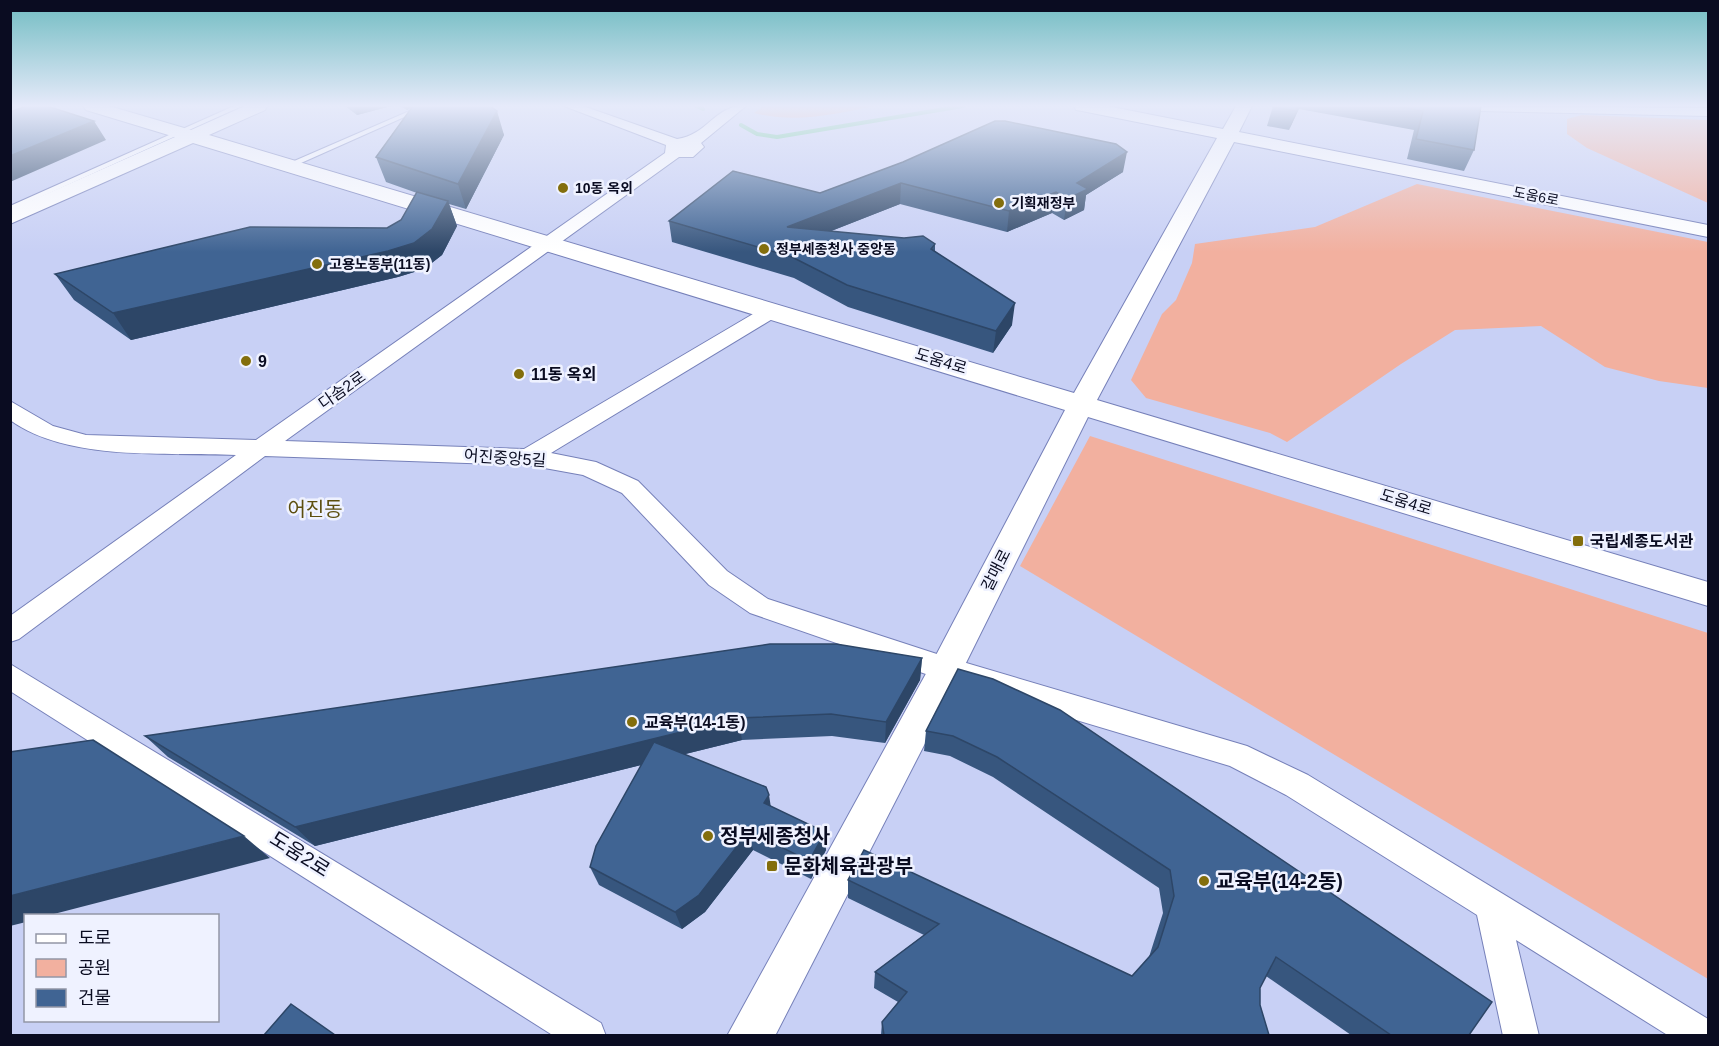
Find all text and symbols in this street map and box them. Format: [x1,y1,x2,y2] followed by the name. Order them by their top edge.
[575,180,633,196] place label: 10동 옥외
[556,181,570,195] marker: 10동 옥외
[1512,184,1560,208] street label: 도움6로
[1011,195,1076,211] place label: 기획재정부
[992,196,1006,210] marker: 기획재정부
[776,241,896,257] place label: 정부세종청사 중앙동
[757,242,771,256] marker: 정부세종청사 중앙동
[329,256,430,272] place label: 고용노동부(11동)
[310,257,324,271] marker: 고용노동부(11동)
[913,345,969,377] street label: 도움4로
[258,353,267,370] place label: 9
[239,354,253,368] marker: 9
[531,366,597,383] place label: 11동 옥외
[512,367,526,381] marker: 11동 옥외
[315,368,369,412] street label: 다솜2로
[463,447,547,469] street label: 어진중앙5길
[1378,486,1434,518] street label: 도움4로
[287,498,343,520] district label: 어진동
[1590,533,1693,550] place label: 국립세종도서관
[1571,534,1585,548] marker: 국립세종도서관
[978,546,1014,594] street label: 갈매로
[644,714,746,731] place label: 교육부(14-1동)
[625,715,639,729] marker: 교육부(14-1동)
[720,825,830,847] place label: 정부세종청사
[266,827,334,881] street label: 도움2로
[701,829,715,843] marker: 정부세종청사
[784,855,913,877] place label: 문화체육관광부
[765,859,779,873] marker: 문화체육관광부
[1216,870,1343,892] place label: 교육부(14-2동)
[1197,874,1211,888] marker: 교육부(14-2동)
[24,914,219,1022] legend
[78,928,111,948] text: 도로
[78,958,111,978] text: 공원
[78,988,111,1008] text: 건물

